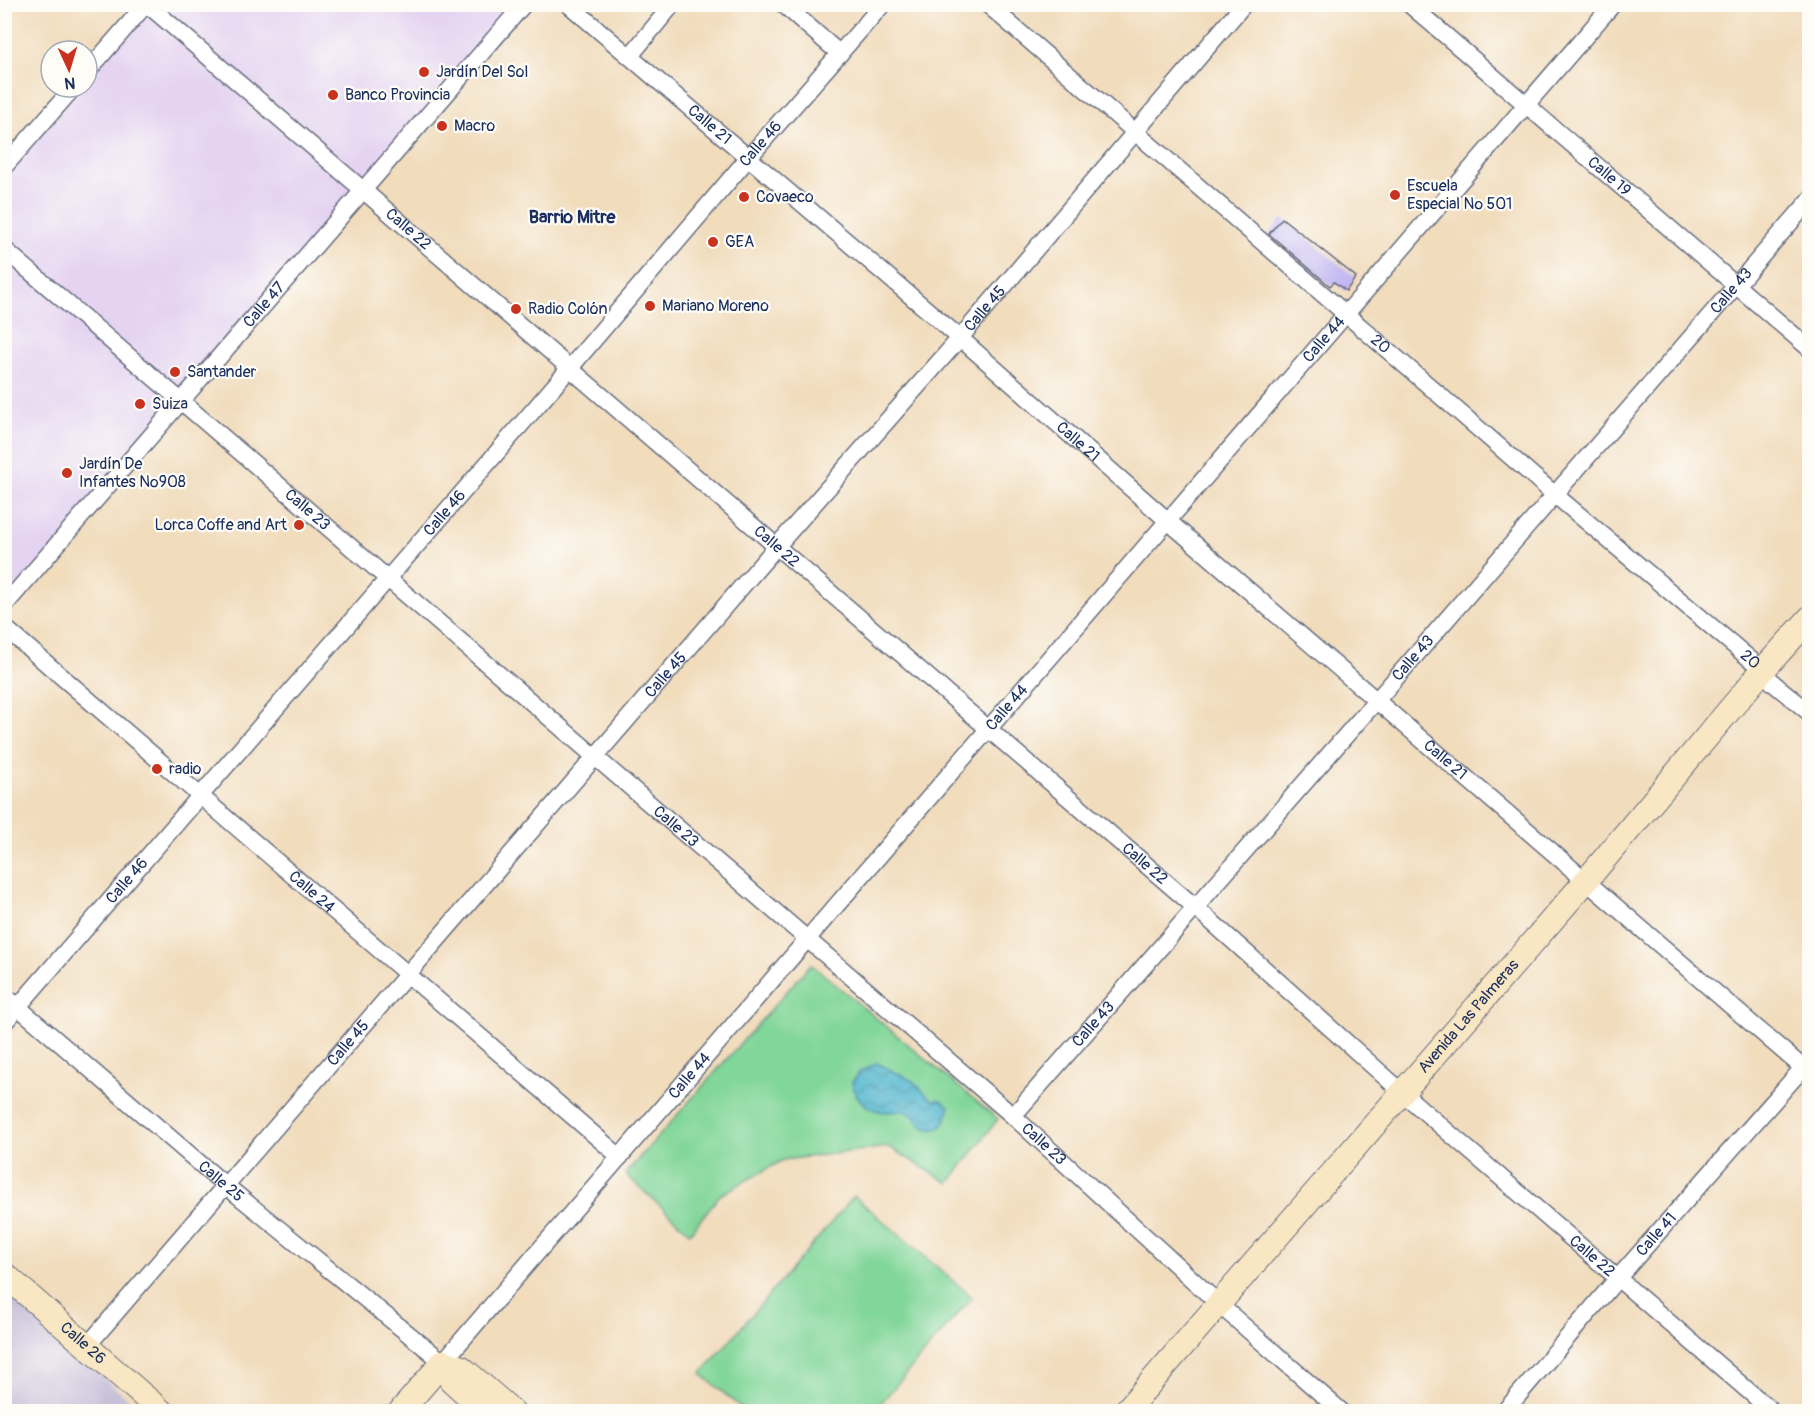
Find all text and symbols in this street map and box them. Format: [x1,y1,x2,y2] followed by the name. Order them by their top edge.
[39,39,99,99] north arrow
[436,62,528,82] place label: Jardín Del Sol
[417,65,431,79] marker: Jardín Del Sol
[64,73,76,93] text: N
[345,85,450,105] place label: Banco Provincia
[326,88,340,102] marker: Banco Provincia
[683,100,736,149] street label: Calle 21
[454,116,495,136] place label: Macro
[735,116,786,171] street label: Calle 46
[435,119,449,133] marker: Macro
[1583,152,1635,200] street label: Calle 19
[1407,176,1512,214] place label: Escuela Especial Nº 501
[756,187,814,207] place label: Covaeco
[1388,188,1402,202] marker: Escuela Especial Nº 501
[737,190,751,204] marker: Covaeco
[381,204,435,255] street label: Calle 22
[529,206,616,229] district label: Barrio Mitre
[725,232,754,252] place label: GEA
[706,235,720,249] marker: GEA
[1706,264,1757,318] street label: Calle 43
[239,277,290,332] street label: Calle 47
[960,282,1010,336] street label: Calle 45
[662,296,769,316] place label: Mariano Moreno
[528,299,608,319] place label: Radio Colón
[643,299,657,313] marker: Mariano Moreno
[509,302,523,316] marker: Radio Colón
[1299,312,1349,367] street label: Calle 44
[1366,330,1395,358] street label: 20
[187,362,257,382] place label: Santander
[168,365,182,379] marker: Santander
[152,394,188,414] place label: Suiza
[133,397,147,411] marker: Suiza
[1052,417,1104,466] street label: Calle 21
[79,454,186,492] place label: Jardín De Infantes Nº908
[60,466,74,480] marker: Jardín De Infantes Nº908
[280,485,334,535] street label: Calle 23
[419,486,470,540] street label: Calle 46
[154,515,288,535] place label: Lorca Coffe and Art
[292,518,306,532] marker: Lorca Coffe and Art
[749,521,804,572] street label: Calle 22
[1388,631,1439,685] street label: Calle 43
[1736,645,1764,673] street label: 20
[640,648,691,702] street label: Calle 45
[981,680,1032,735] street label: Calle 44
[1419,735,1471,784] street label: Calle 21
[169,759,202,779] place label: radio
[150,762,164,776] marker: radio
[649,801,703,852] street label: Calle 23
[1118,838,1172,889] street label: Calle 22
[101,853,152,908] street label: Calle 46
[285,866,339,917] street label: Calle 24
[1414,955,1523,1077] street label: Avenida Las Palmeras
[1068,997,1119,1051] street label: Calle 43
[323,1016,374,1070] street label: Calle 45
[664,1048,715,1103] street label: Calle 44
[1017,1119,1070,1170] street label: Calle 23
[194,1156,248,1206] street label: Calle 25
[1632,1208,1681,1260] street label: Calle 41
[1565,1231,1619,1281] street label: Calle 22
[56,1318,110,1369] street label: Calle 26

